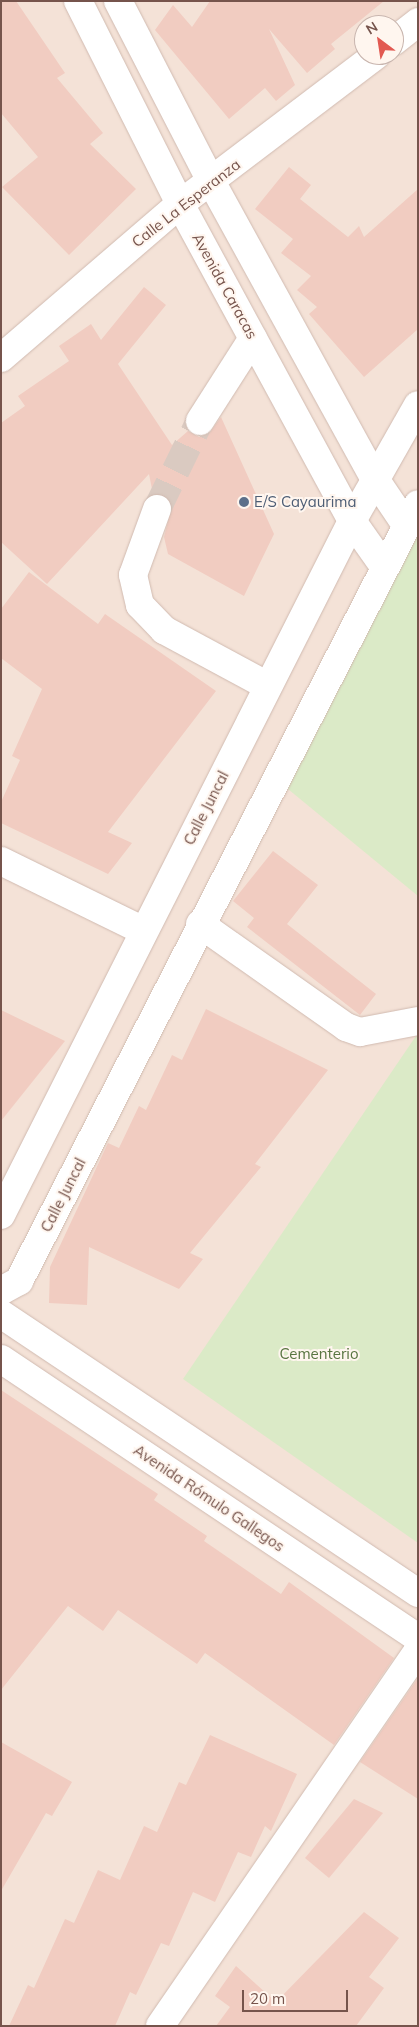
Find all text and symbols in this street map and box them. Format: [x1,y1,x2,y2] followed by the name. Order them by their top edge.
[354,15,404,65] north arrow
[363,18,381,38] text: N
[128,155,244,251] street label: Calle La Esperanza
[188,230,262,342] street label: Avenida Caracas
[254,493,356,511] place label: E/S Cayaurima
[238,496,250,508] marker: E/S Cayaurima
[180,768,232,848] street label: Calle Juncal
[37,1155,89,1235] street label: Calle Juncal
[280,1345,358,1363] park label: Cementerio
[130,1441,288,1555] street label: Avenida Rómulo Gallegos
[244,1980,350,2012] scale bar
[250,1989,285,2008] text: 20 m

